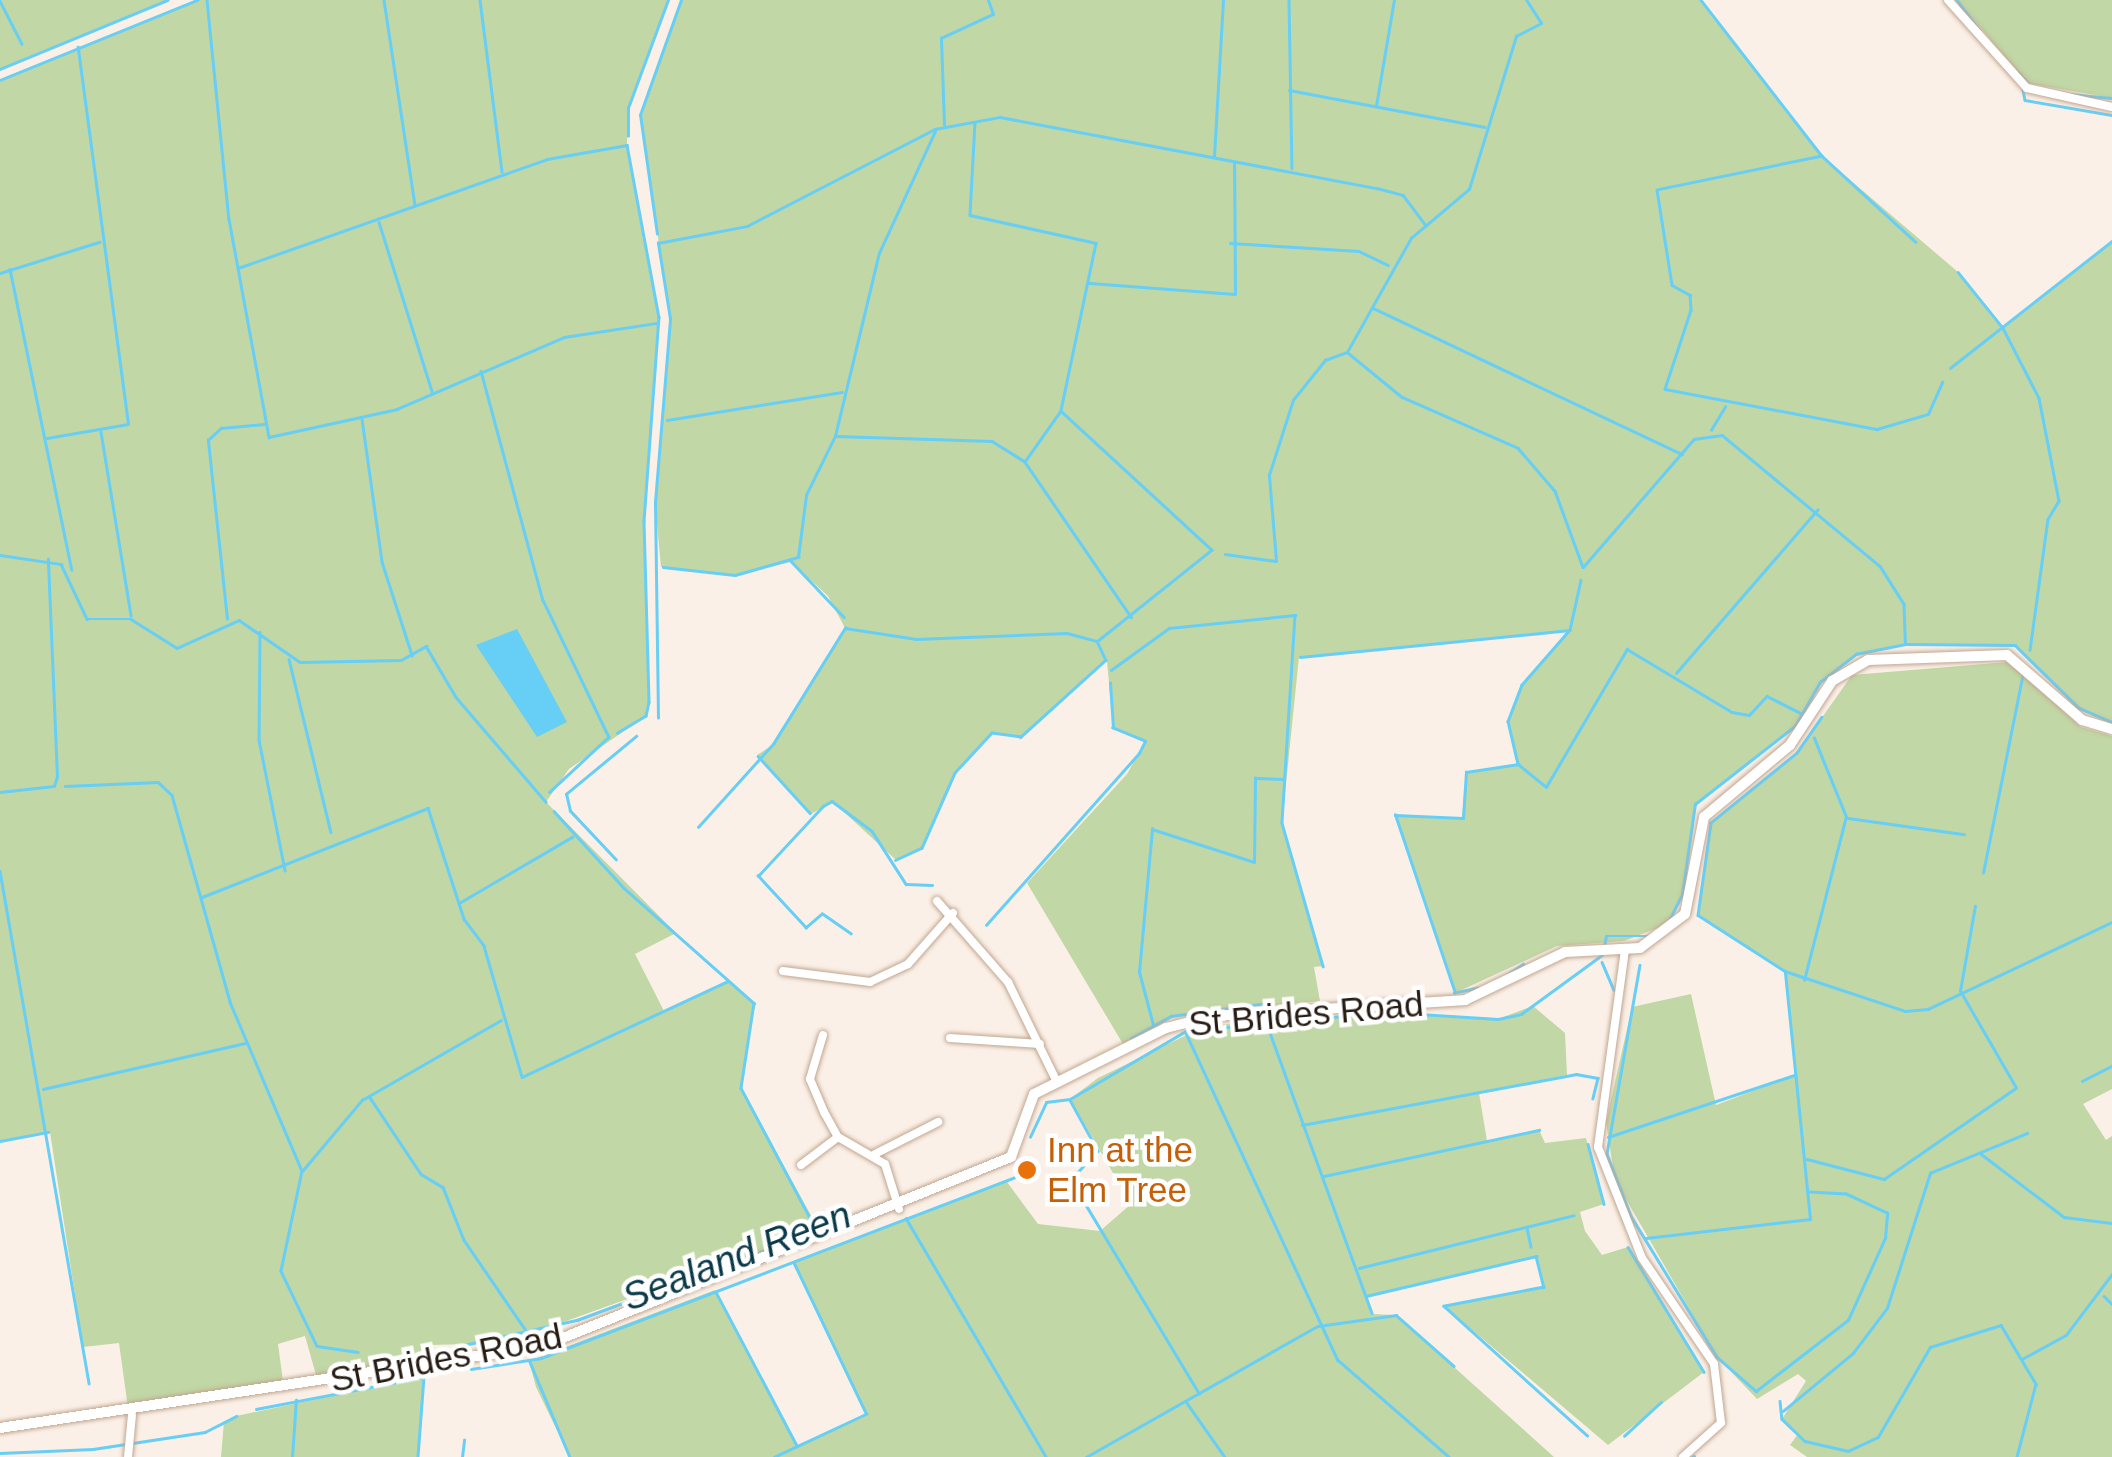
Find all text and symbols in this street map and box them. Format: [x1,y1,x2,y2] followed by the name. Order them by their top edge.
[1187,983,1425,1045] street label: St Brides Road
[1047,1129,1193,1211] place label: Inn at the Elm Tree
[1016,1159,1038,1181] marker: Inn at the Elm Tree
[616,1193,858,1321] water label: Sealand Reen
[326,1315,566,1401] street label: St Brides Road

